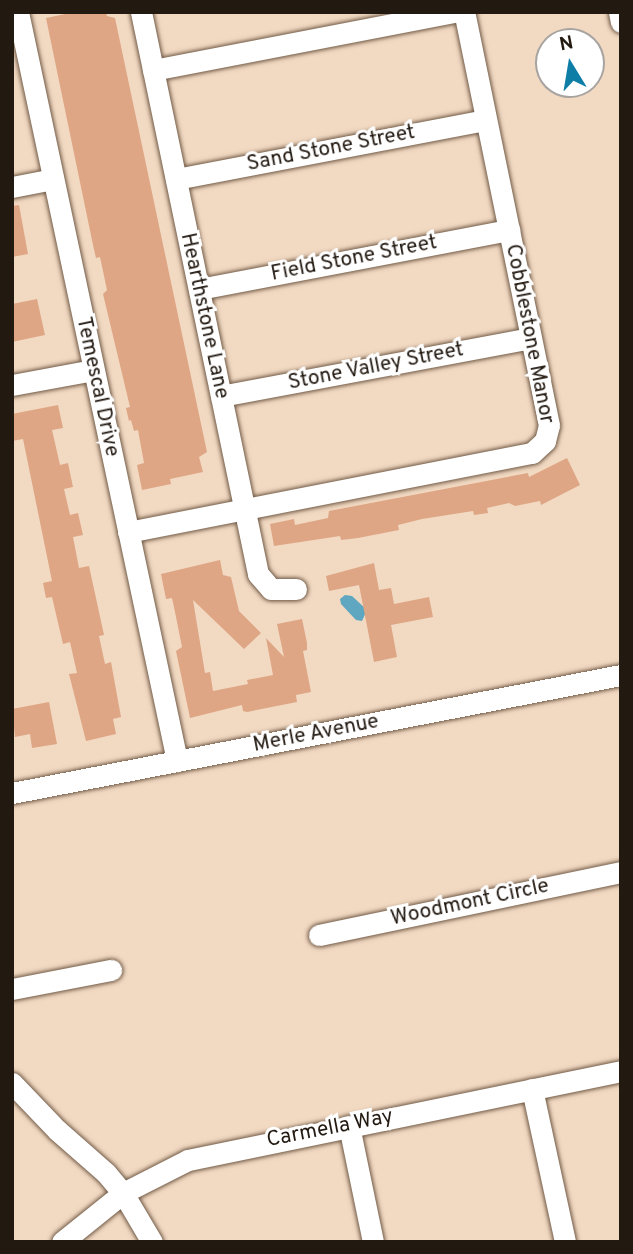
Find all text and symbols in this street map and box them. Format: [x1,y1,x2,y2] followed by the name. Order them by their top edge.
[535,28,605,98] north arrow
[557,31,575,57] text: N
[245,120,417,178] street label: Sand Stone Street
[174,231,234,401] street label: Hearthstone Lane
[269,231,439,287] street label: Field Stone Street
[499,242,559,426] street label: Cobblestone Manor
[70,315,124,459] street label: Temescal Drive
[286,338,466,396] street label: Stone Valley Street
[251,709,381,759] street label: Merle Avenue
[389,874,551,932] street label: Woodmont Circle
[264,1104,396,1154] street label: Carmella Way

